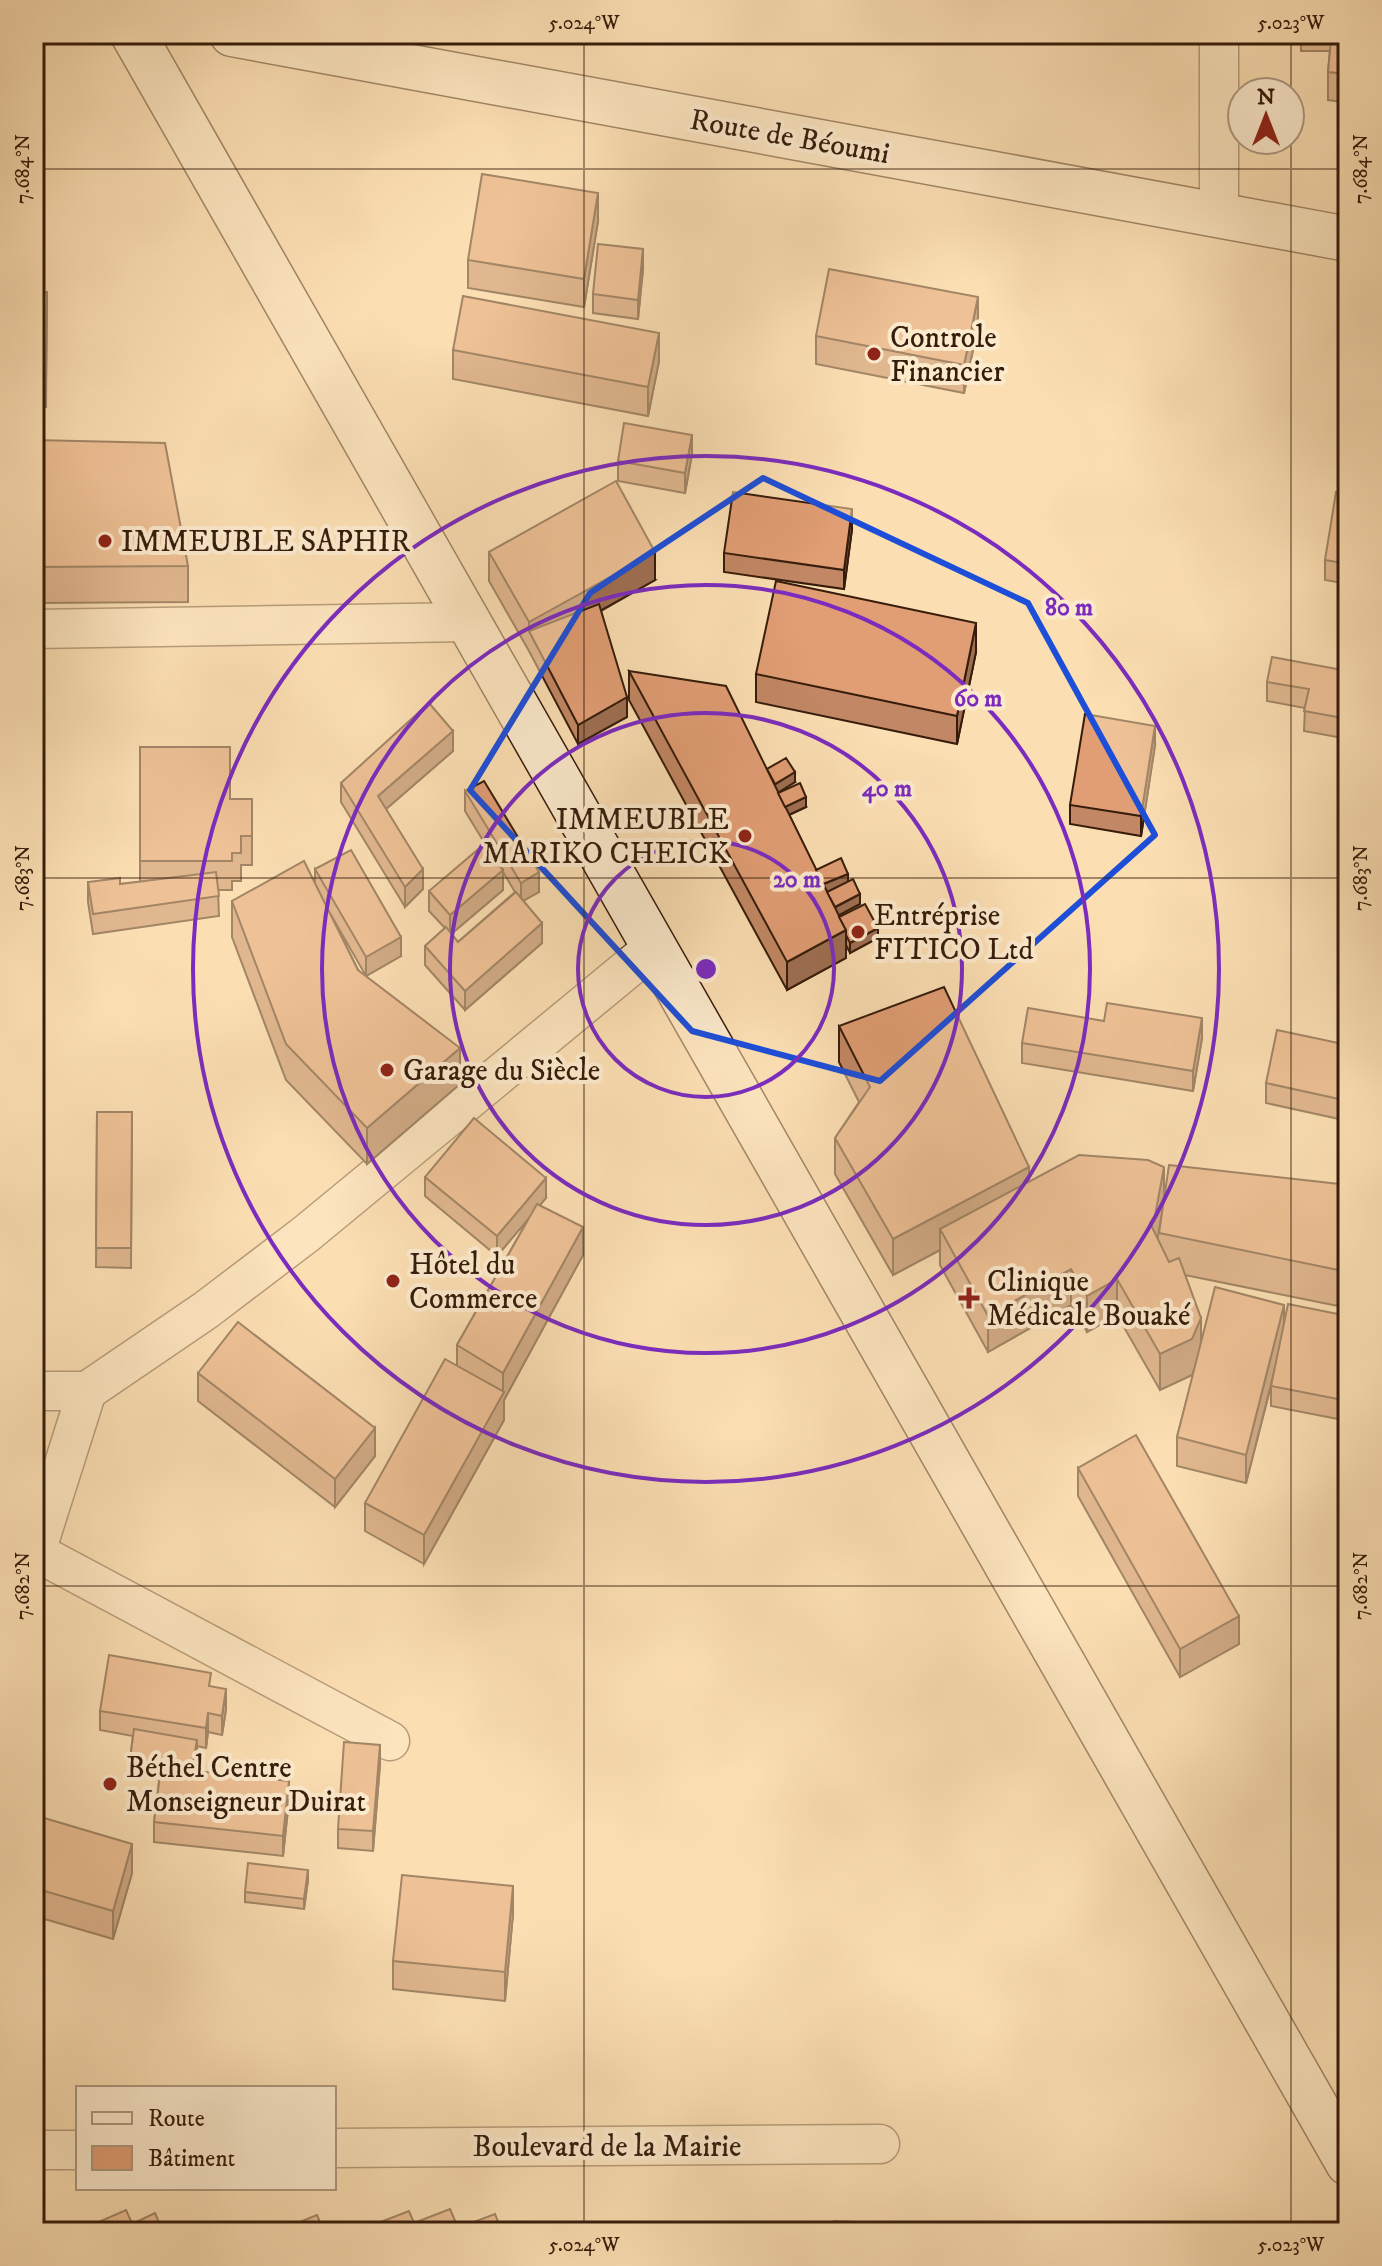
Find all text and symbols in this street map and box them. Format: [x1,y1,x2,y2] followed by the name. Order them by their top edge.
[549,11,620,36] text: 5.024°W
[1258,11,1325,36] text: 5.023°W
[1226,76,1306,156] north arrow
[1257,84,1275,111] text: N
[687,102,892,173] street label: Route de Béoumi
[11,134,36,204] text: 7.684°N
[1349,134,1374,204] text: 7.684°N
[890,320,1004,391] place label: Controle Financier
[865,345,883,363] marker: Controle Financier
[121,524,410,561] place label: IMMEUBLE SAPHIR
[96,532,114,550] marker: IMMEUBLE SAPHIR
[1045,593,1093,623] text: 80 m
[954,684,1002,714] text: 60 m
[862,774,912,804] text: 40 m
[483,802,729,873] place label: IMMEUBLE MARIKO CHEICK
[736,827,754,845] marker: IMMEUBLE MARIKO CHEICK
[11,845,36,911] text: 7.683°N
[1349,845,1374,911] text: 7.683°N
[773,865,821,895] text: 20 m
[874,898,1033,969] place label: Entréprise FITICO Ltd
[849,923,867,941] marker: Entréprise FITICO Ltd
[692,955,720,983] centre of rings
[403,1053,600,1090] place label: Garage du Siècle
[378,1061,396,1079] marker: Garage du Siècle
[409,1247,537,1318] place label: Hôtel du Commerce
[987,1264,1191,1335] place label: Clinique Médicale Bouaké
[384,1272,402,1290] marker: Hôtel du Commerce
[958,1287,980,1309] marker: Clinique Médicale Bouaké
[11,1552,36,1620] text: 7.682°N
[1349,1552,1374,1620] text: 7.682°N
[126,1750,366,1821] place label: Béthel Centre Monseigneur Duirat
[101,1775,119,1793] marker: Béthel Centre Monseigneur Duirat
[76,2086,336,2190] legend
[148,2104,205,2134] text: Route
[472,2129,742,2166] street label: Boulevard de la Mairie
[148,2144,236,2174] text: Bâtiment
[549,2233,620,2258] text: 5.024°W
[1258,2233,1325,2258] text: 5.023°W

